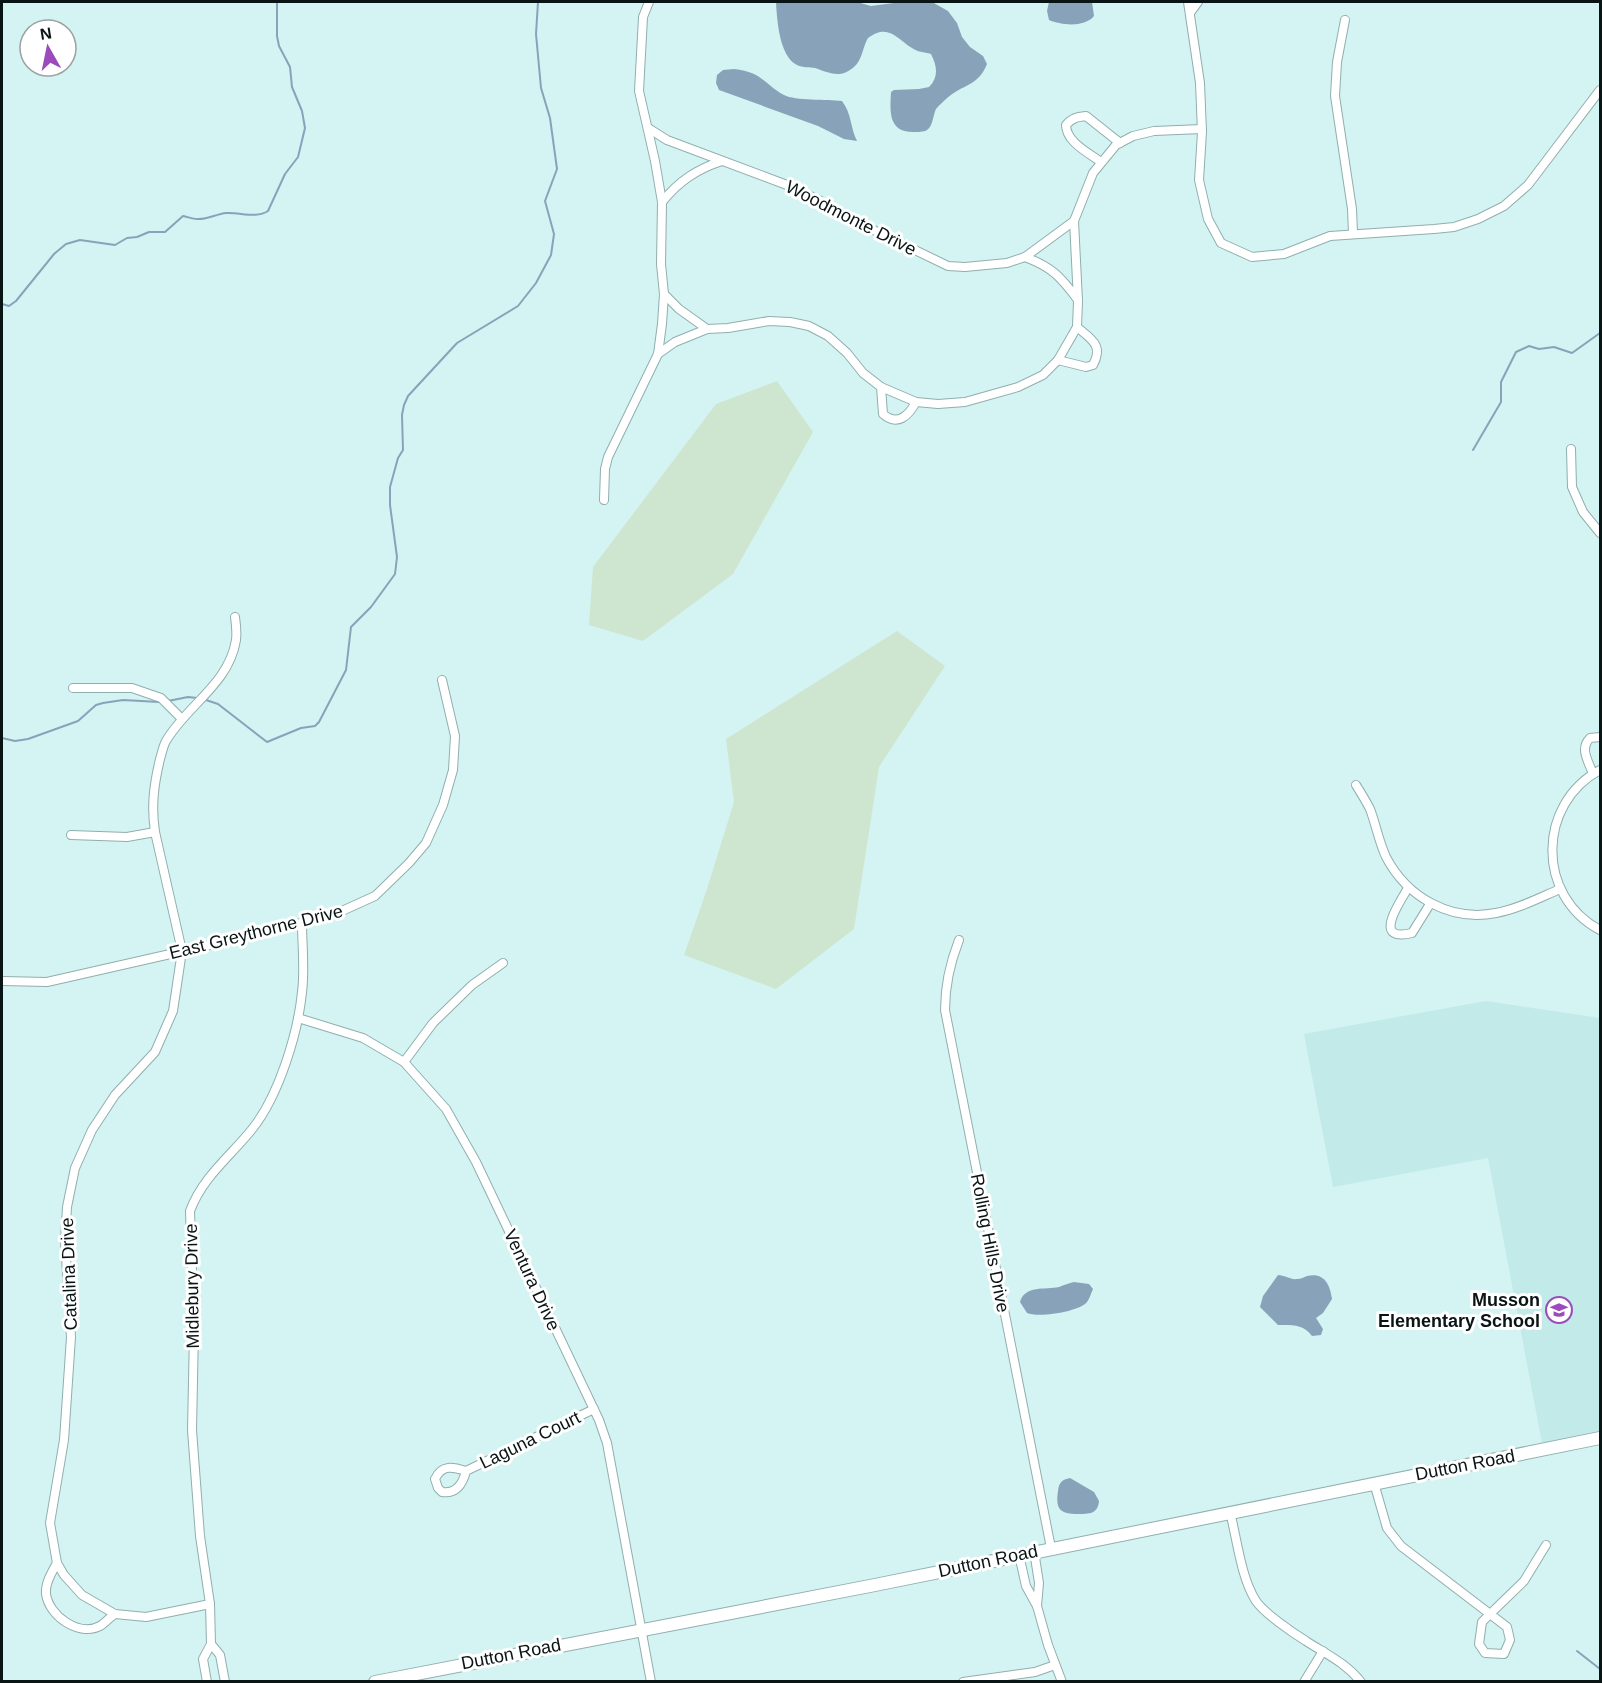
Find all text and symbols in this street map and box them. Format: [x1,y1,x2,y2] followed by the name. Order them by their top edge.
[18,18,78,78] north arrow
[39,24,53,43] text: N
[782,176,920,260] street label: Woodmonte Drive
[167,901,345,963] street label: East Greythorne Drive
[967,1172,1013,1314] street label: Rolling Hills Drive
[57,1217,81,1331] street label: Catalina Drive
[181,1223,203,1349] street label: Midlebury Drive
[500,1226,564,1334] street label: Ventura Drive
[1378,1290,1540,1331] place label: Musson Elementary School
[1544,1295,1574,1325] school or university icon: Musson Elementary School
[477,1407,583,1473] street label: Laguna Court
[1413,1446,1517,1484] street label: Dutton Road
[936,1541,1040,1581] street label: Dutton Road
[459,1635,563,1673] street label: Dutton Road

